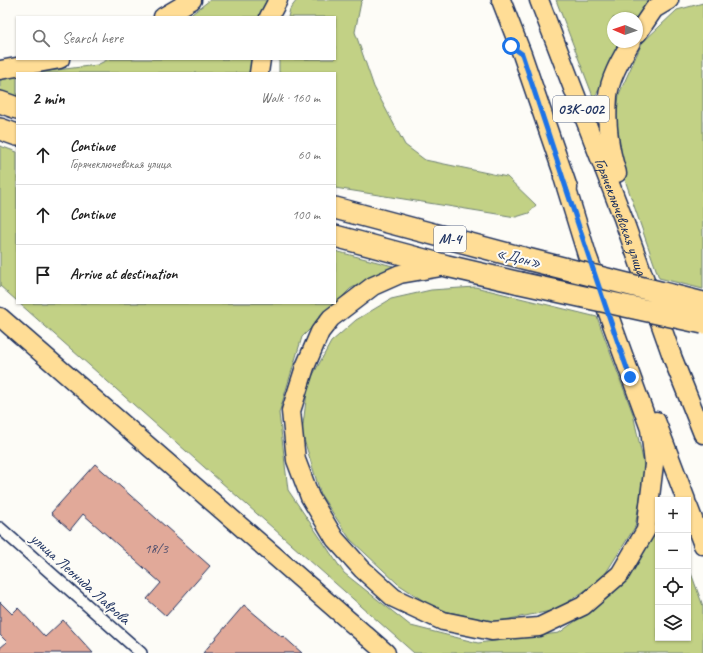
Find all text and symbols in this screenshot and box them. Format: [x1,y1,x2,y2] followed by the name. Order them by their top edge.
[607,12,643,48] north arrow
[16,16,336,60] search box
[30,27,52,49] icon: search
[62,29,123,48] text: Search here
[502,37,520,55] route start
[32,88,65,109] text: 2 min
[261,90,320,106] text: Walk · 160 m
[553,96,609,122] road number: 03К-002
[70,137,115,156] text: Continue
[32,144,54,166] icon: ahead
[298,147,320,163] text: 60 m
[590,155,652,280] street label: Горячеключевская улица
[70,156,171,172] text: Горячеключевская улица
[32,204,54,226] icon: ahead
[70,205,115,224] text: Continue
[292,207,320,223] text: 100 m
[434,226,466,252] road number: М-4
[494,243,543,273] street label: «Дон»
[32,264,54,286] icon: arrive
[70,265,177,284] text: Arrive at destination
[621,368,639,386] route end
[655,497,691,641] map controls
[655,497,691,533] button: +
[25,528,135,630] street label: улица Леонида Лаврова
[655,533,691,569] button: −
[144,540,169,557] house number: 18/3
[655,569,691,605] button: locate
[655,605,691,641] button: layers

